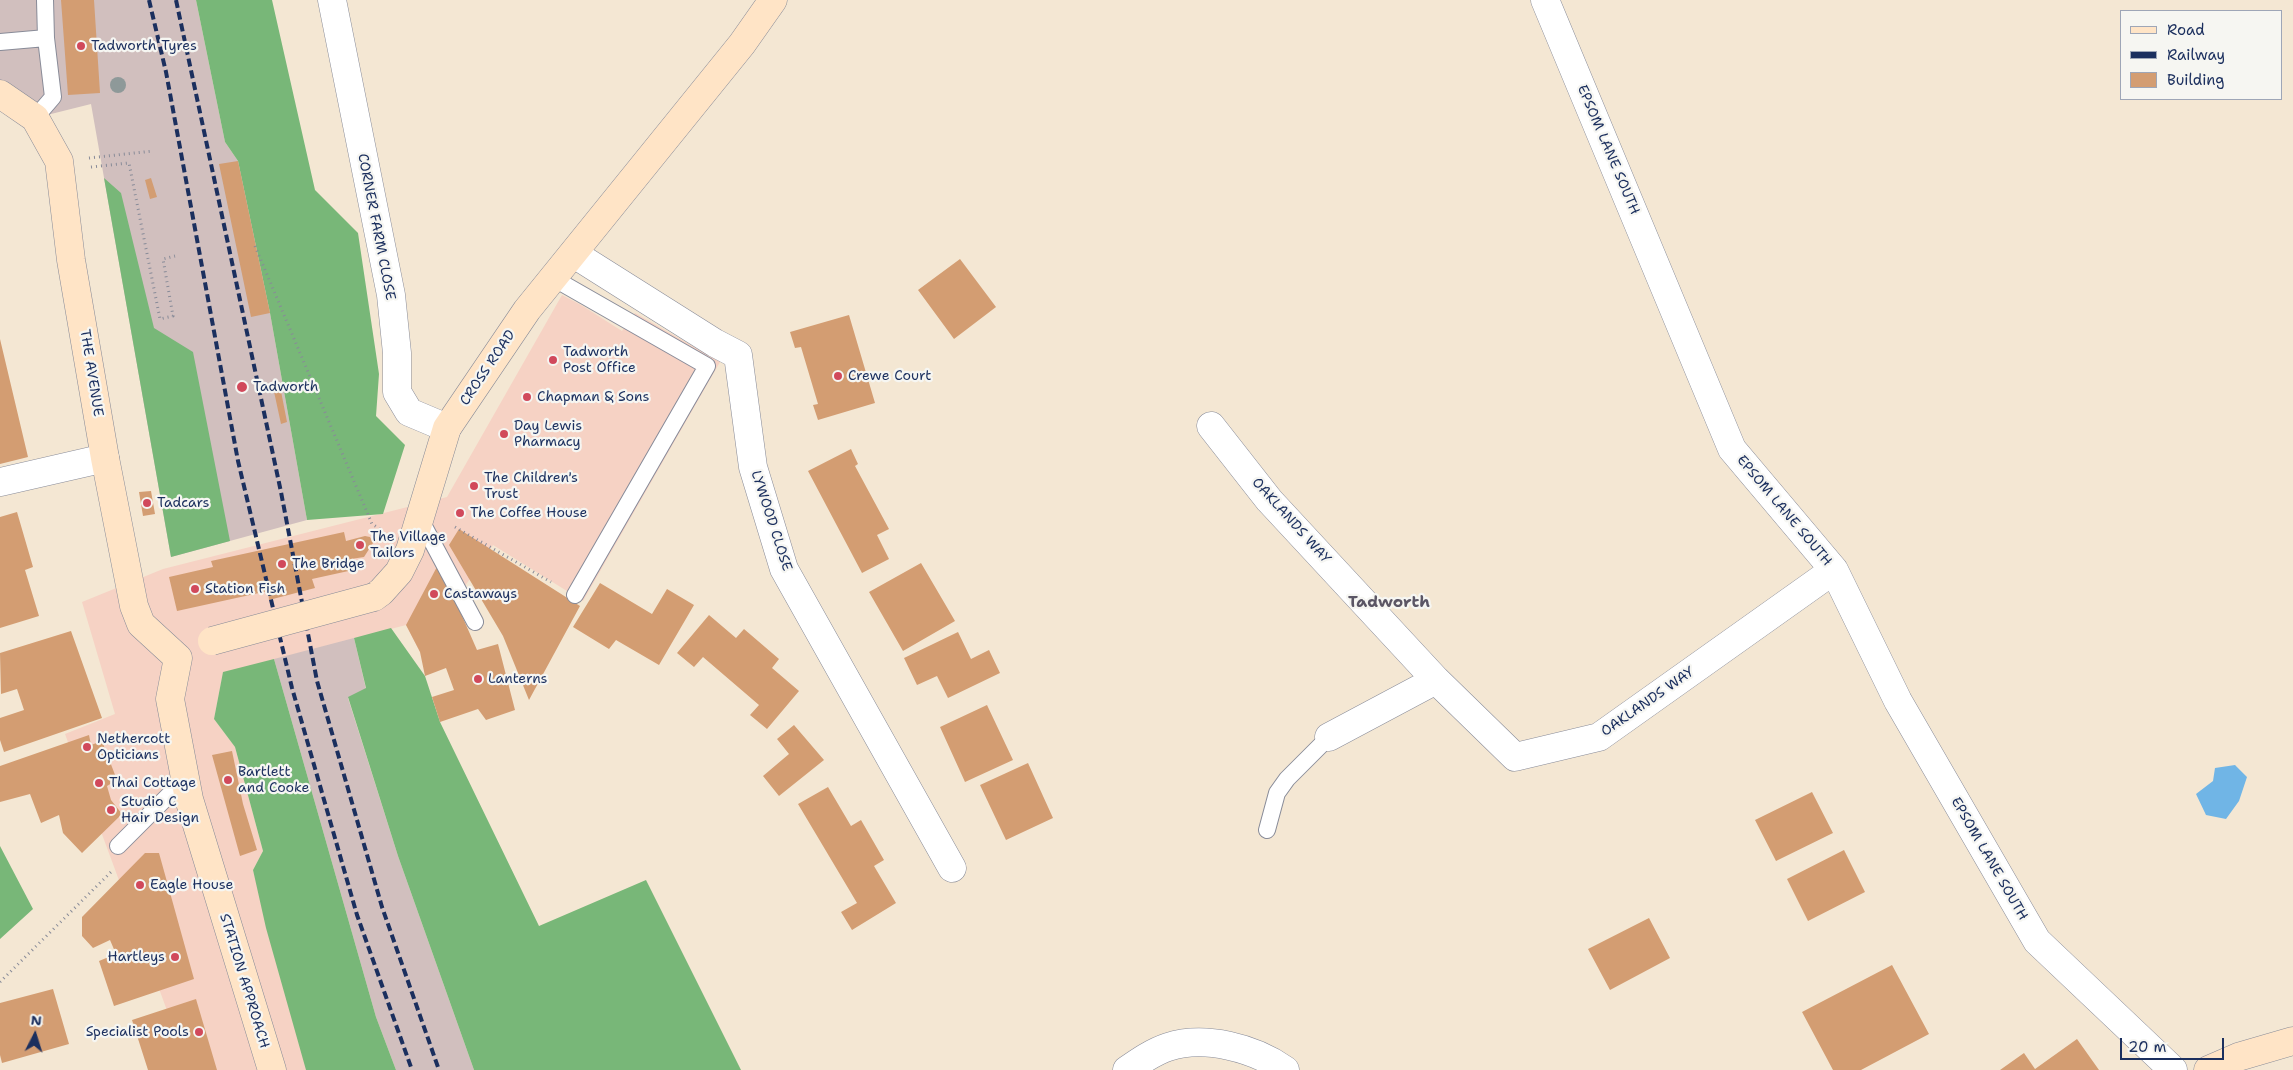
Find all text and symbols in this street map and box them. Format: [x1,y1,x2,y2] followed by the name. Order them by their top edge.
[2120,10,2283,100] legend
[2167,20,2205,40] text: Road
[91,38,197,54] place label: Tadworth Tyres
[75,40,87,52] marker: Tadworth Tyres
[2167,45,2225,65] text: Railway
[2167,70,2224,90] text: Building
[1573,83,1643,217] street label: EPSOM LANE SOUTH
[354,152,398,302] street label: CORNER FARM CLOSE
[457,327,519,409] street label: CROSS ROAD
[76,328,106,418] street label: THE AVENUE
[563,344,636,377] place label: Tadworth Post Office
[547,354,559,366] marker: Tadworth Post Office
[848,368,931,384] place label: Crewe Court
[832,370,844,382] marker: Crewe Court
[253,379,318,395] place label: Tadworth
[235,380,249,394] marker: Tadworth
[537,389,650,405] place label: Chapman & Sons
[521,391,533,403] marker: Chapman & Sons
[514,418,582,451] place label: Day Lewis Pharmacy
[498,428,510,440] marker: Day Lewis Pharmacy
[1733,452,1835,570] street label: EPSOM LANE SOUTH
[747,469,795,573] street label: LYWOOD CLOSE
[484,470,578,502] place label: The Children's Trust
[1248,475,1334,567] street label: OAKLANDS WAY
[468,480,480,492] marker: The Children's Trust
[157,495,210,511] place label: Tadcars
[141,497,153,509] marker: Tadcars
[470,505,587,521] place label: The Coffee House
[454,507,466,519] marker: The Coffee House
[370,529,446,562] place label: The Village Tailors
[354,539,366,551] marker: The Village Tailors
[292,556,365,572] place label: The Bridge
[276,558,288,570] marker: The Bridge
[205,581,285,597] place label: Station Fish
[189,583,201,595] marker: Station Fish
[444,586,517,602] place label: Castaways
[428,588,440,600] marker: Castaways
[1348,593,1430,613] district label: Tadworth
[1598,664,1698,740] street label: OAKLANDS WAY
[488,671,548,687] place label: Lanterns
[472,673,484,685] marker: Lanterns
[97,731,170,764] place label: Nethercott Opticians
[81,741,93,753] marker: Nethercott Opticians
[238,764,310,796] place label: Bartlett and Cooke
[222,774,234,786] marker: Bartlett and Cooke
[109,775,196,791] place label: Thai Cottage
[93,777,105,789] marker: Thai Cottage
[121,794,199,826] place label: Studio C Hair Design
[1947,795,2031,923] street label: EPSOM LANE SOUTH
[105,804,117,816] marker: Studio C Hair Design
[150,877,233,893] place label: Eagle House
[134,879,146,891] marker: Eagle House
[216,912,272,1050] street label: STATION APPROACH
[108,949,165,965] place label: Hartleys
[169,951,181,963] marker: Hartleys
[10,1010,60,1060] north arrow
[30,1011,43,1030] text: N
[86,1024,189,1040] place label: Specialist Pools
[193,1026,205,1038] marker: Specialist Pools
[2123,1028,2227,1060] scale bar
[2128,1037,2167,1057] text: 20 m

